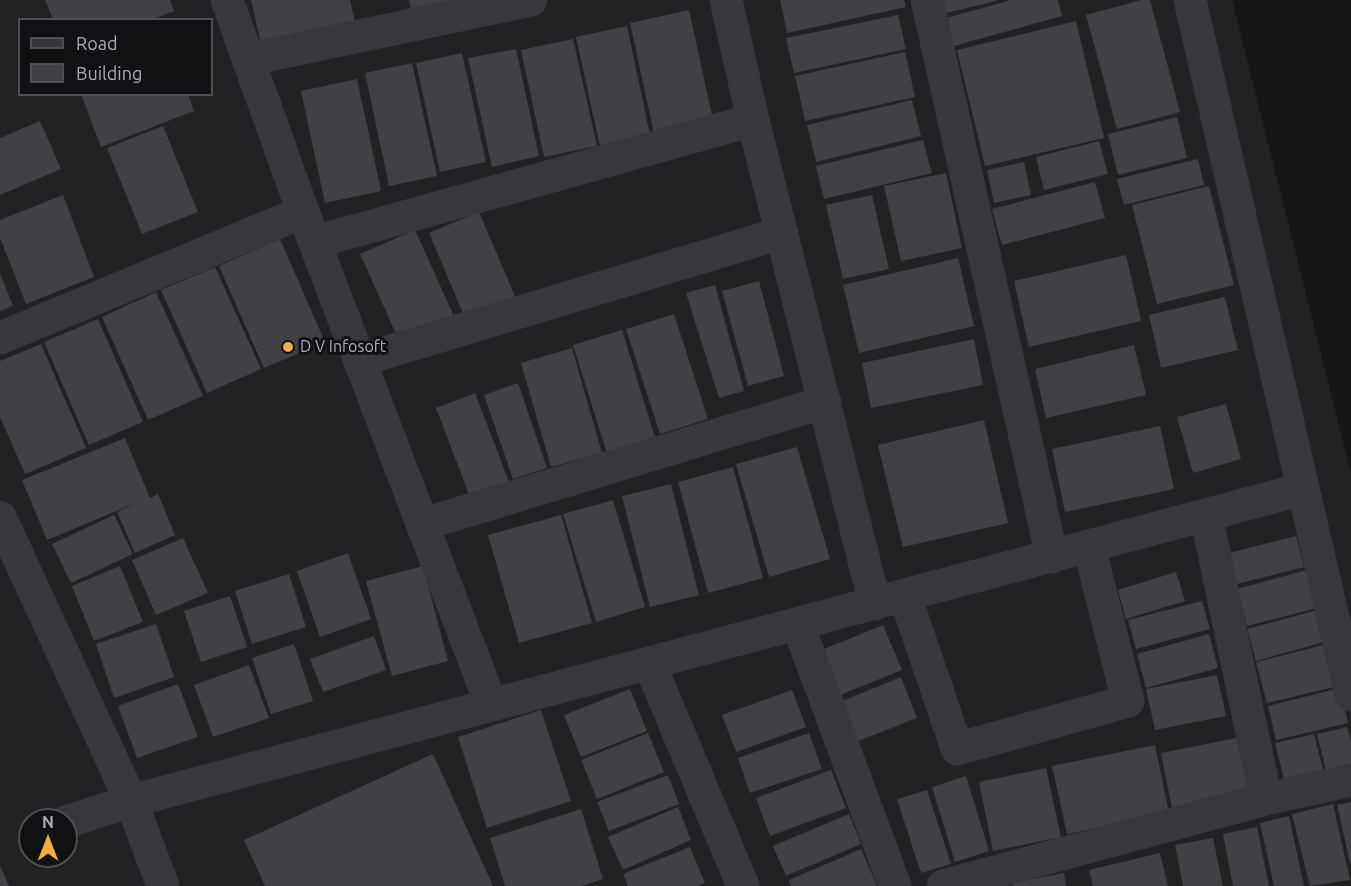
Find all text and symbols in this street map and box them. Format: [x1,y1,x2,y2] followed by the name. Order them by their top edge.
[18,18,213,96] legend
[76,33,118,53] text: Road
[76,63,142,83] text: Building
[300,337,386,357] place label: D V Infosoft
[281,340,295,354] marker: D V Infosoft
[18,808,78,868] north arrow
[42,813,54,831] text: N

